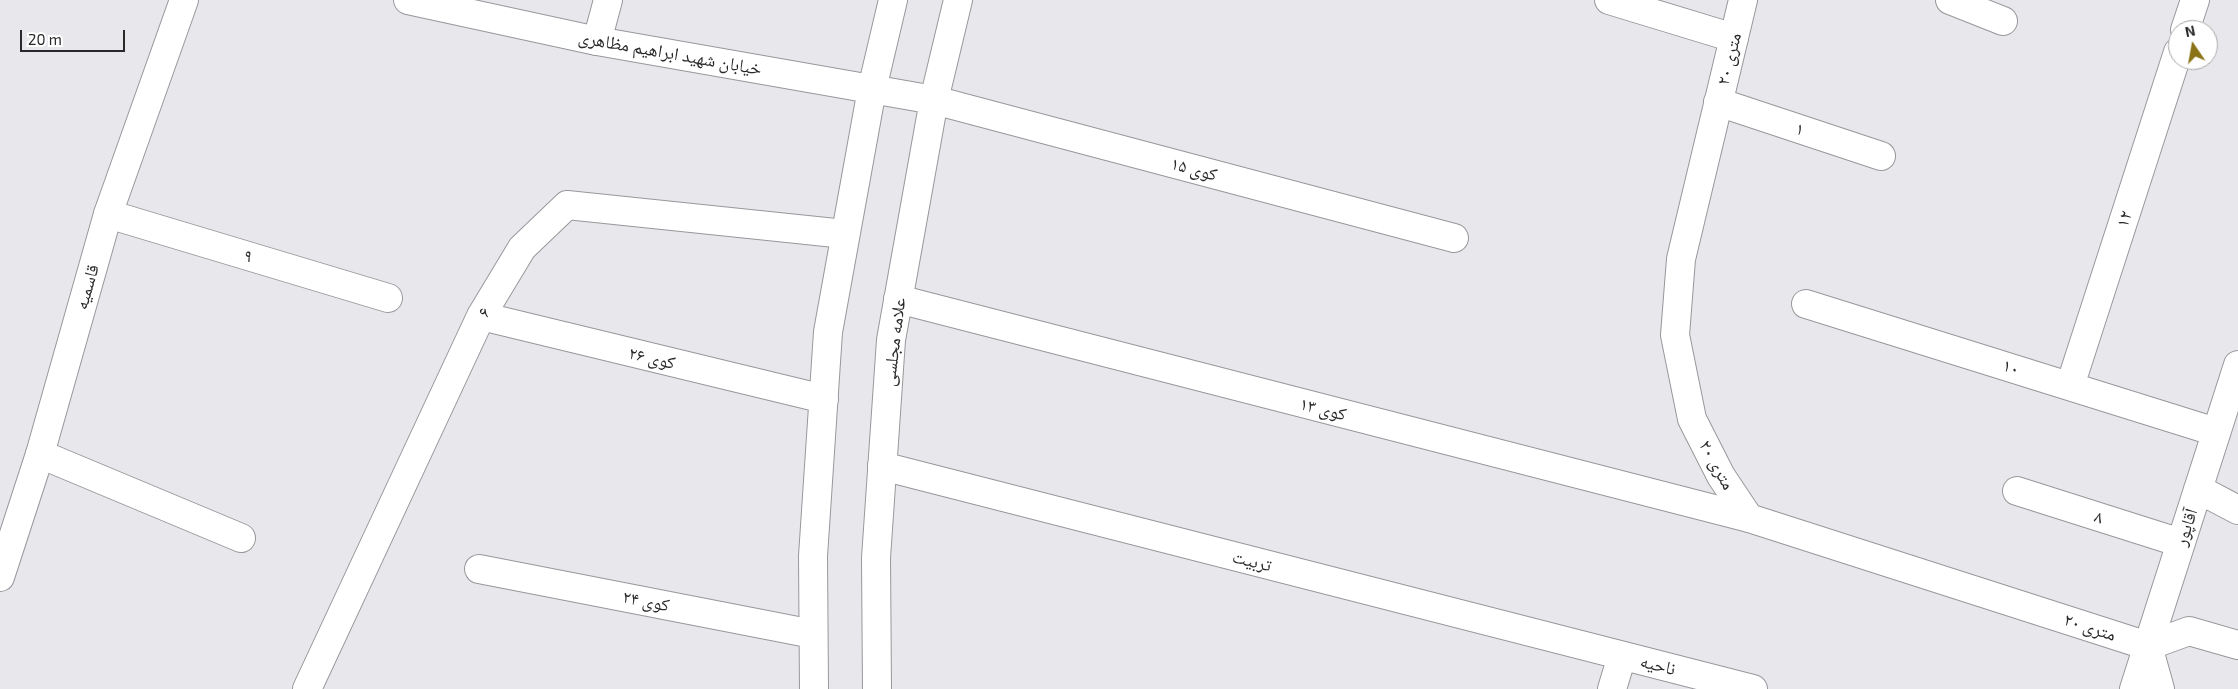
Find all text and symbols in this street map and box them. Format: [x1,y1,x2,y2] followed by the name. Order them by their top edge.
[22,20,128,52] scale bar
[2168,20,2218,70] north arrow
[2183,21,2197,40] text: N
[577,26,763,80] street label: خیابان شهید ابراهیم مظاهری
[28,30,62,48] text: 20 m
[1712,31,1746,87] street label: ۲۰ متری
[1793,117,1807,141] street label: ۱
[1168,152,1220,186] street label: کوی ۱۵
[2111,208,2137,230] street label: ۱۲
[241,244,255,268] street label: ۹
[70,262,104,312] street label: قاسمیه
[878,296,910,388] street label: علامه مجلسی
[473,303,495,321] street label: ۶
[627,342,677,374] street label: کوی ۲۶
[2000,354,2022,380] street label: ۱۰
[1297,393,1349,425] street label: کوی ۱۳
[1695,436,1739,494] street label: ۲۰ متری
[2092,505,2106,529] street label: ۸
[2170,506,2202,548] street label: آقاپور
[1230,546,1274,576] street label: تربیت
[621,586,671,616] street label: کوی ۲۴
[2061,608,2119,646] street label: ۲۰ متری
[1638,650,1678,680] street label: ناحیه

